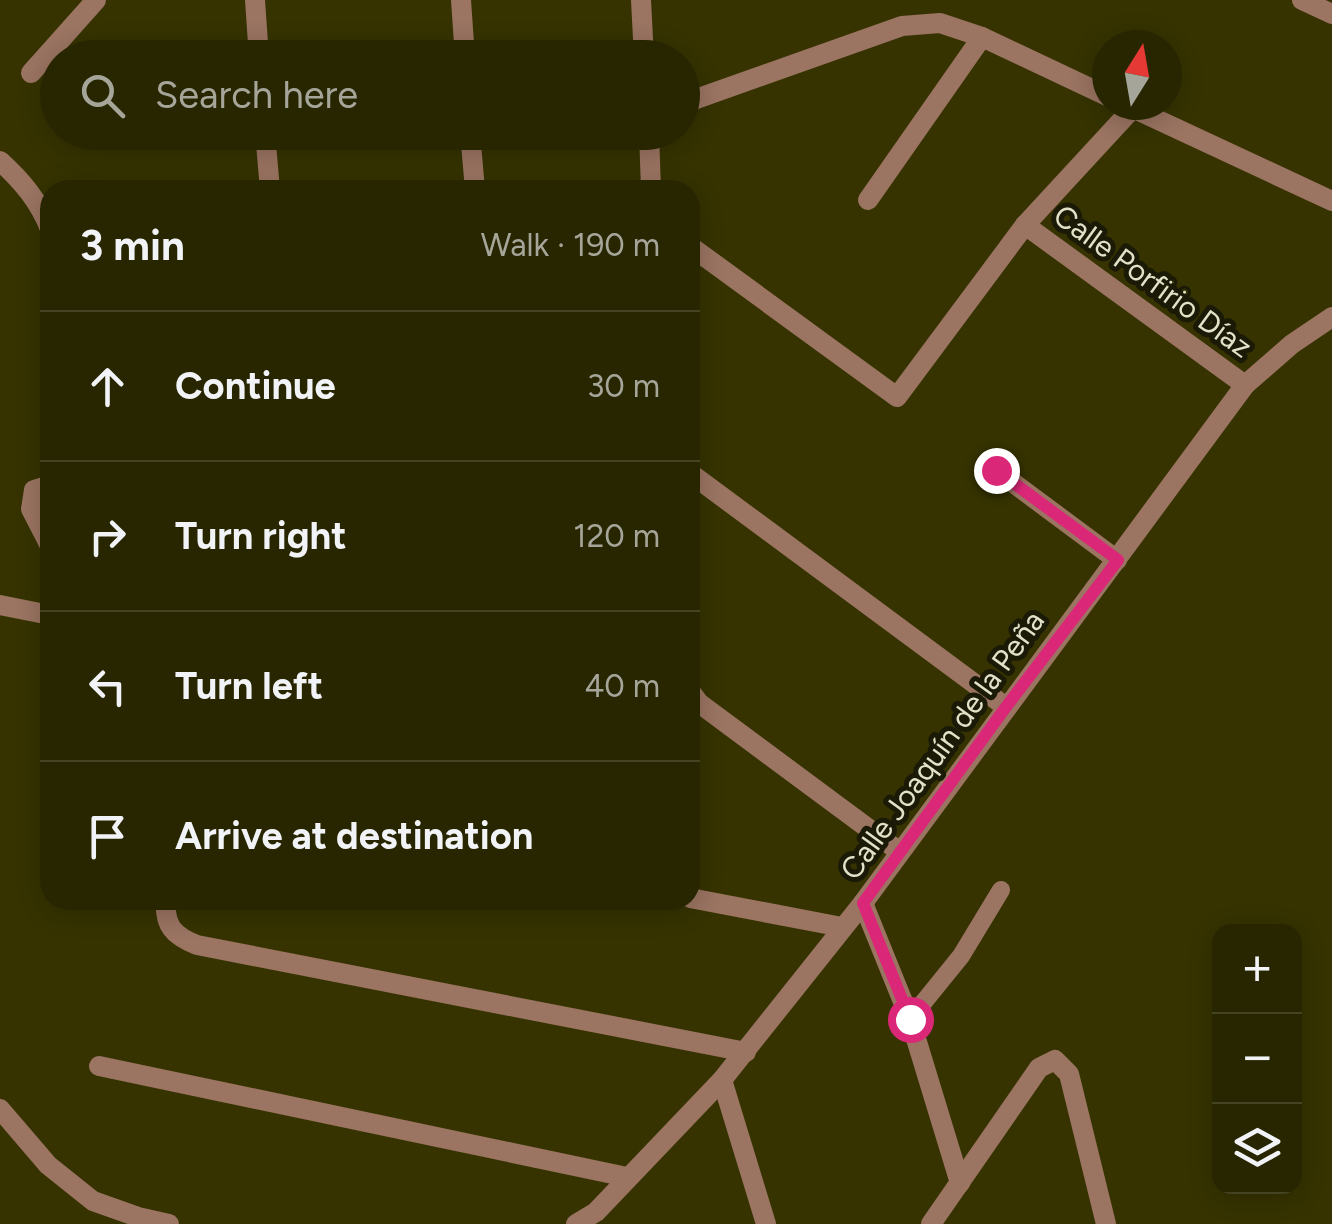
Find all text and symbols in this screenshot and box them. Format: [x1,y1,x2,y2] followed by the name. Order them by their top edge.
[1092,30,1182,120] north arrow
[40,40,700,150] search box
[75,68,130,123] icon: search
[155,72,358,118] text: Search here
[1047,197,1259,365] street label: Calle Porfirio Díaz
[80,220,185,271] text: 3 min
[481,226,660,264] text: Walk · 190 m
[80,359,135,414] icon: ahead
[175,363,336,409] text: Continue
[587,367,660,405] text: 30 m
[974,448,1020,494] route end
[80,509,135,564] icon: right
[175,513,347,559] text: Turn right
[573,517,660,555] text: 120 m
[832,603,1052,887] street label: Calle Joaquín de la Peña
[80,659,135,714] icon: left
[175,663,323,709] text: Turn left
[584,667,660,705] text: 40 m
[80,809,135,864] icon: arrive
[175,813,533,859] text: Arrive at destination
[1212,924,1302,1194] map controls
[1212,924,1302,1014] button: +
[888,997,934,1043] route start
[1212,1014,1302,1104] button: −
[1212,1104,1302,1194] button: layers

